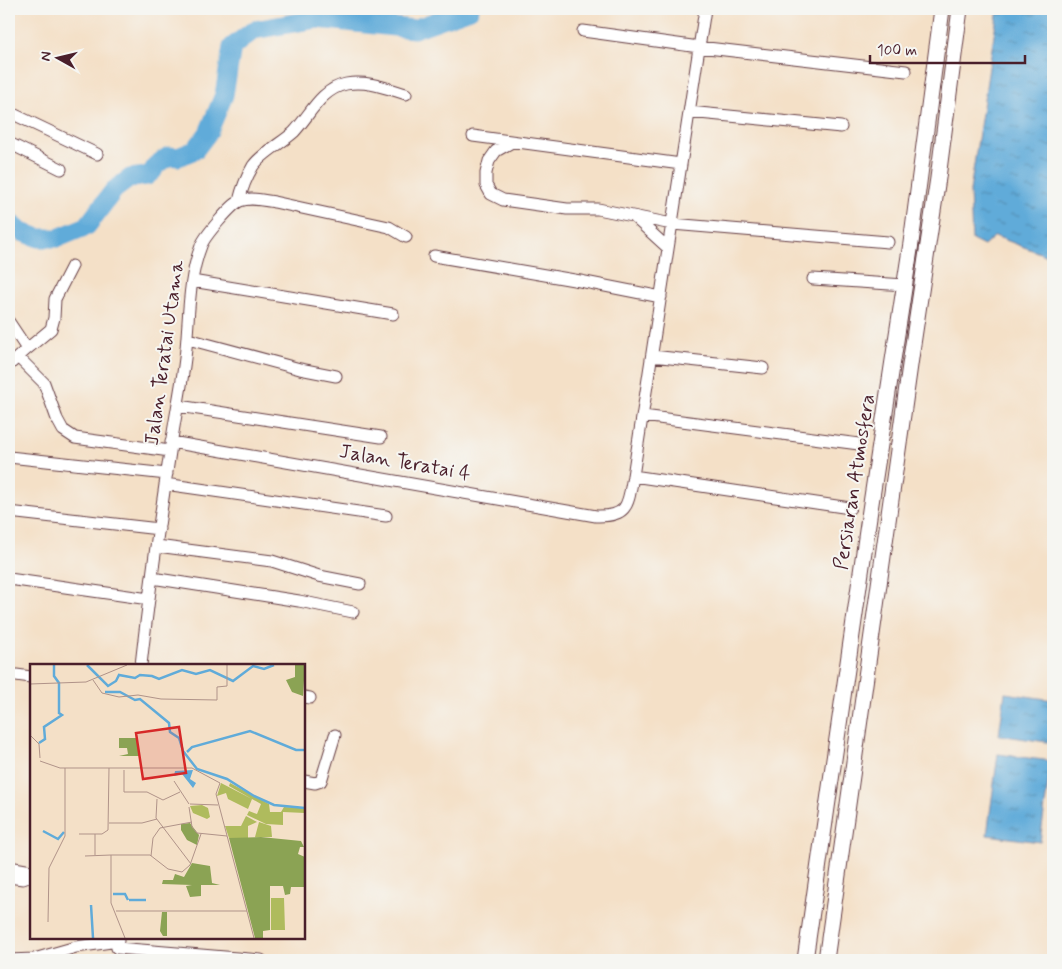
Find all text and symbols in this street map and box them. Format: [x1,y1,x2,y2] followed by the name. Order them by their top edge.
[32,32,82,82] north arrow
[870,32,1024,64] scale bar
[877,41,917,61] text: 100 m
[37,50,56,62] text: N
[139,258,191,447] street label: Jalan Teratai Utama
[828,392,882,572] street label: Persiaran Atmosfera
[337,438,473,488] street label: Jalan Teratai 4
[30,664,305,939] inset map

